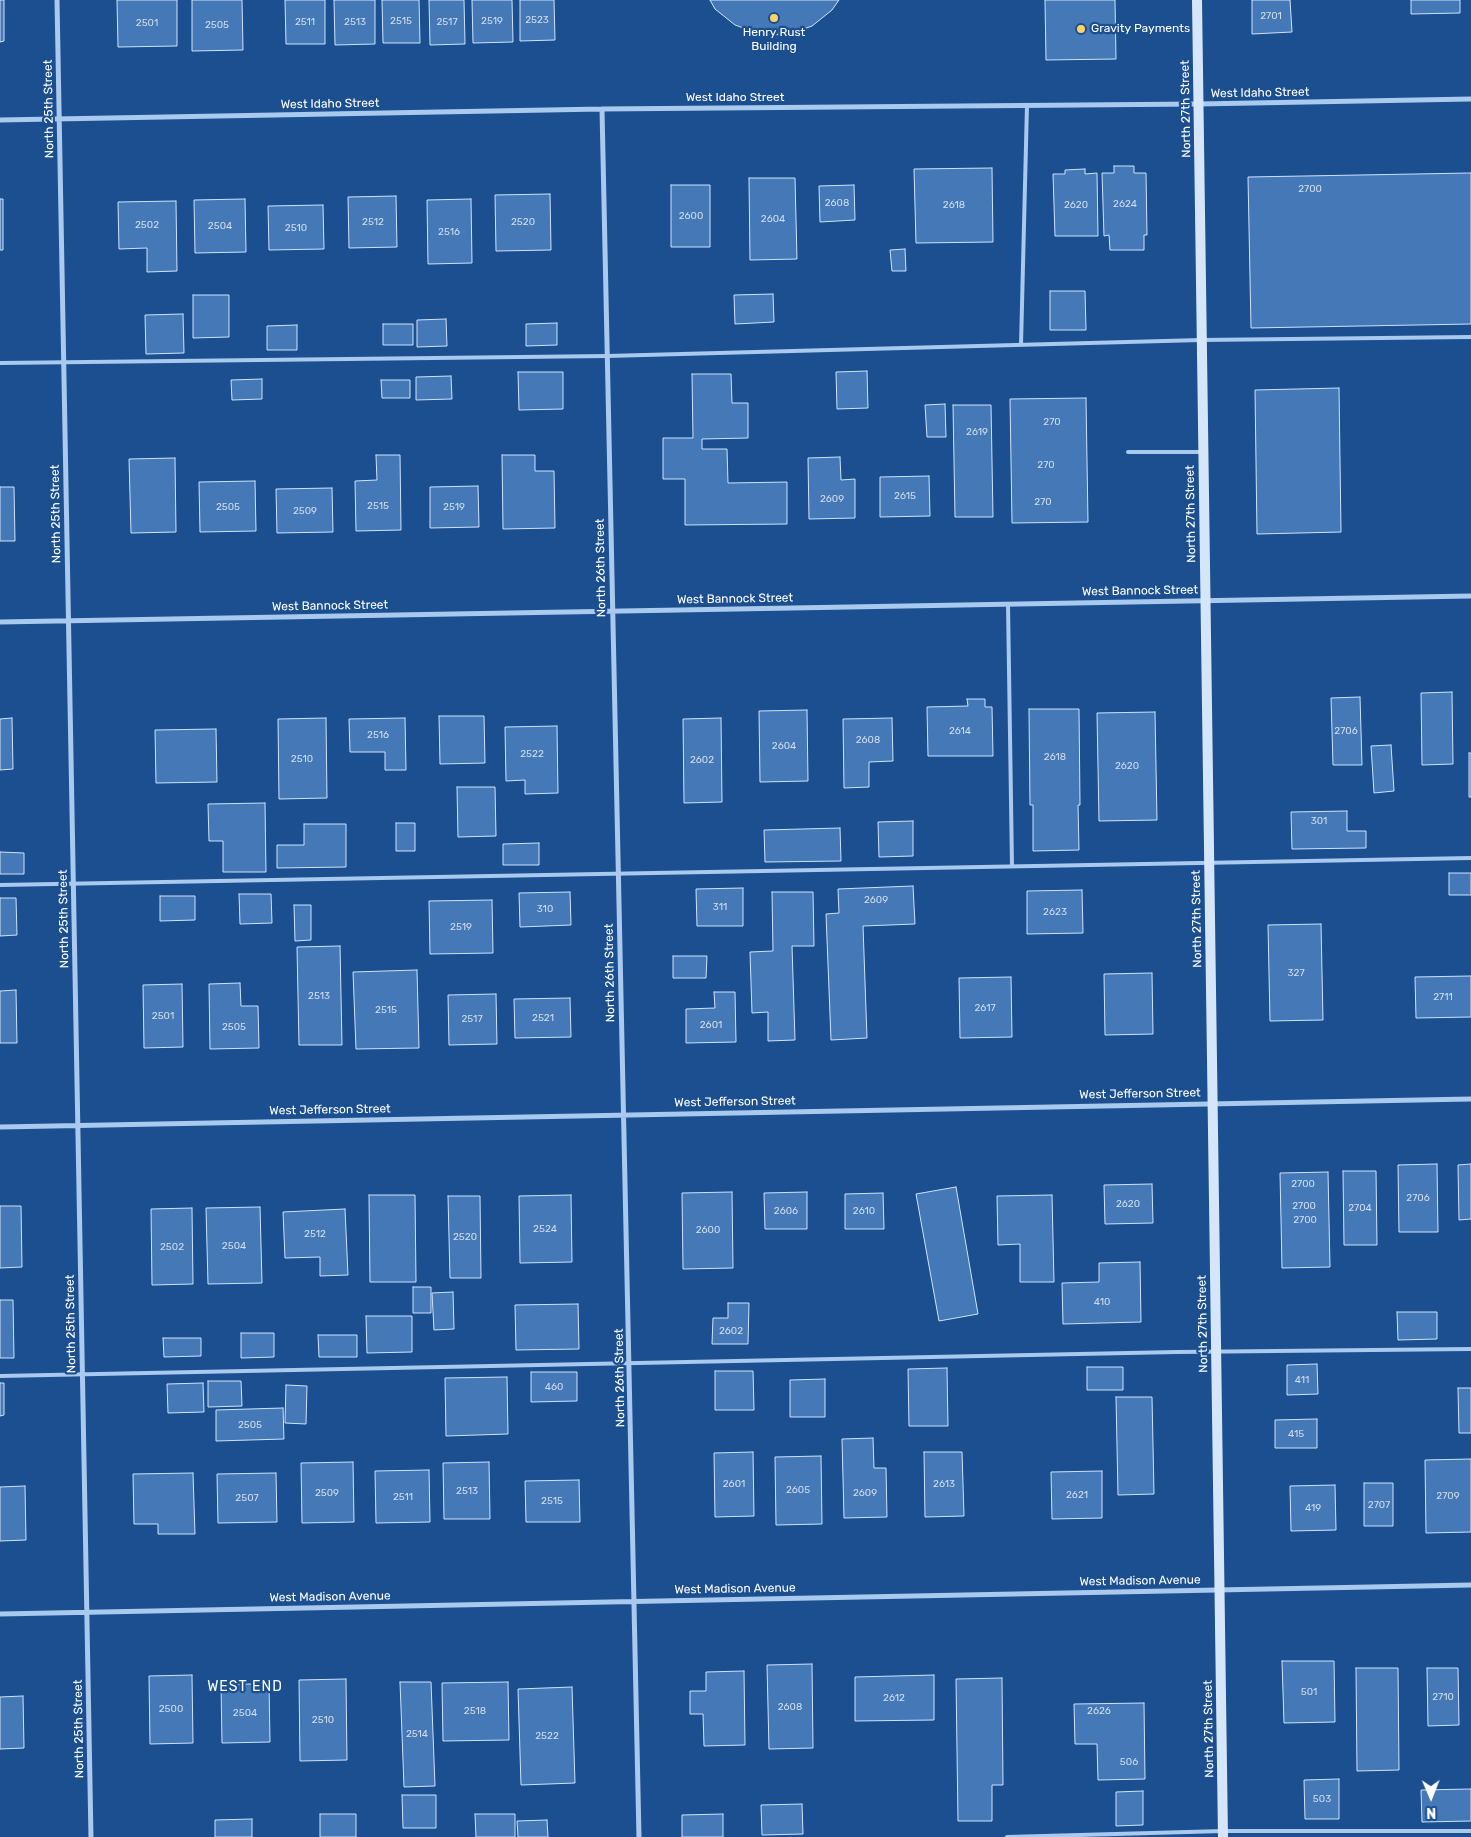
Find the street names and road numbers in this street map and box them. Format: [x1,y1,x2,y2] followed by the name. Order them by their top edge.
[41,60,57,158] street label: North 25th Street
[1178,60,1194,158] street label: North 27th Street
[1211,85,1309,101] street label: West Idaho Street
[686,91,784,105] street label: West Idaho Street
[281,96,379,112] street label: West Idaho Street
[48,465,64,563] street label: North 25th Street
[1183,465,1199,563] street label: North 27th Street
[593,519,609,617] street label: North 26th Street
[1082,583,1198,599] street label: West Bannock Street
[677,591,793,607] street label: West Bannock Street
[272,598,388,614] street label: West Bannock Street
[56,870,72,968] street label: North 25th Street
[1189,870,1205,968] street label: North 27th Street
[602,924,618,1022] street label: North 26th Street
[1079,1086,1201,1102] street label: West Jefferson Street
[674,1094,796,1110] street label: West Jefferson Street
[269,1102,391,1118] street label: West Jefferson Street
[63,1275,79,1373] street label: North 25th Street
[1195,1275,1211,1373] street label: North 27th Street
[612,1329,628,1427] street label: North 26th Street
[1079,1573,1201,1589] street label: West Madison Avenue
[674,1581,796,1597] street label: West Madison Avenue
[269,1589,391,1605] street label: West Madison Avenue
[71,1680,87,1778] street label: North 25th Street
[1201,1680,1217,1778] street label: North 27th Street

